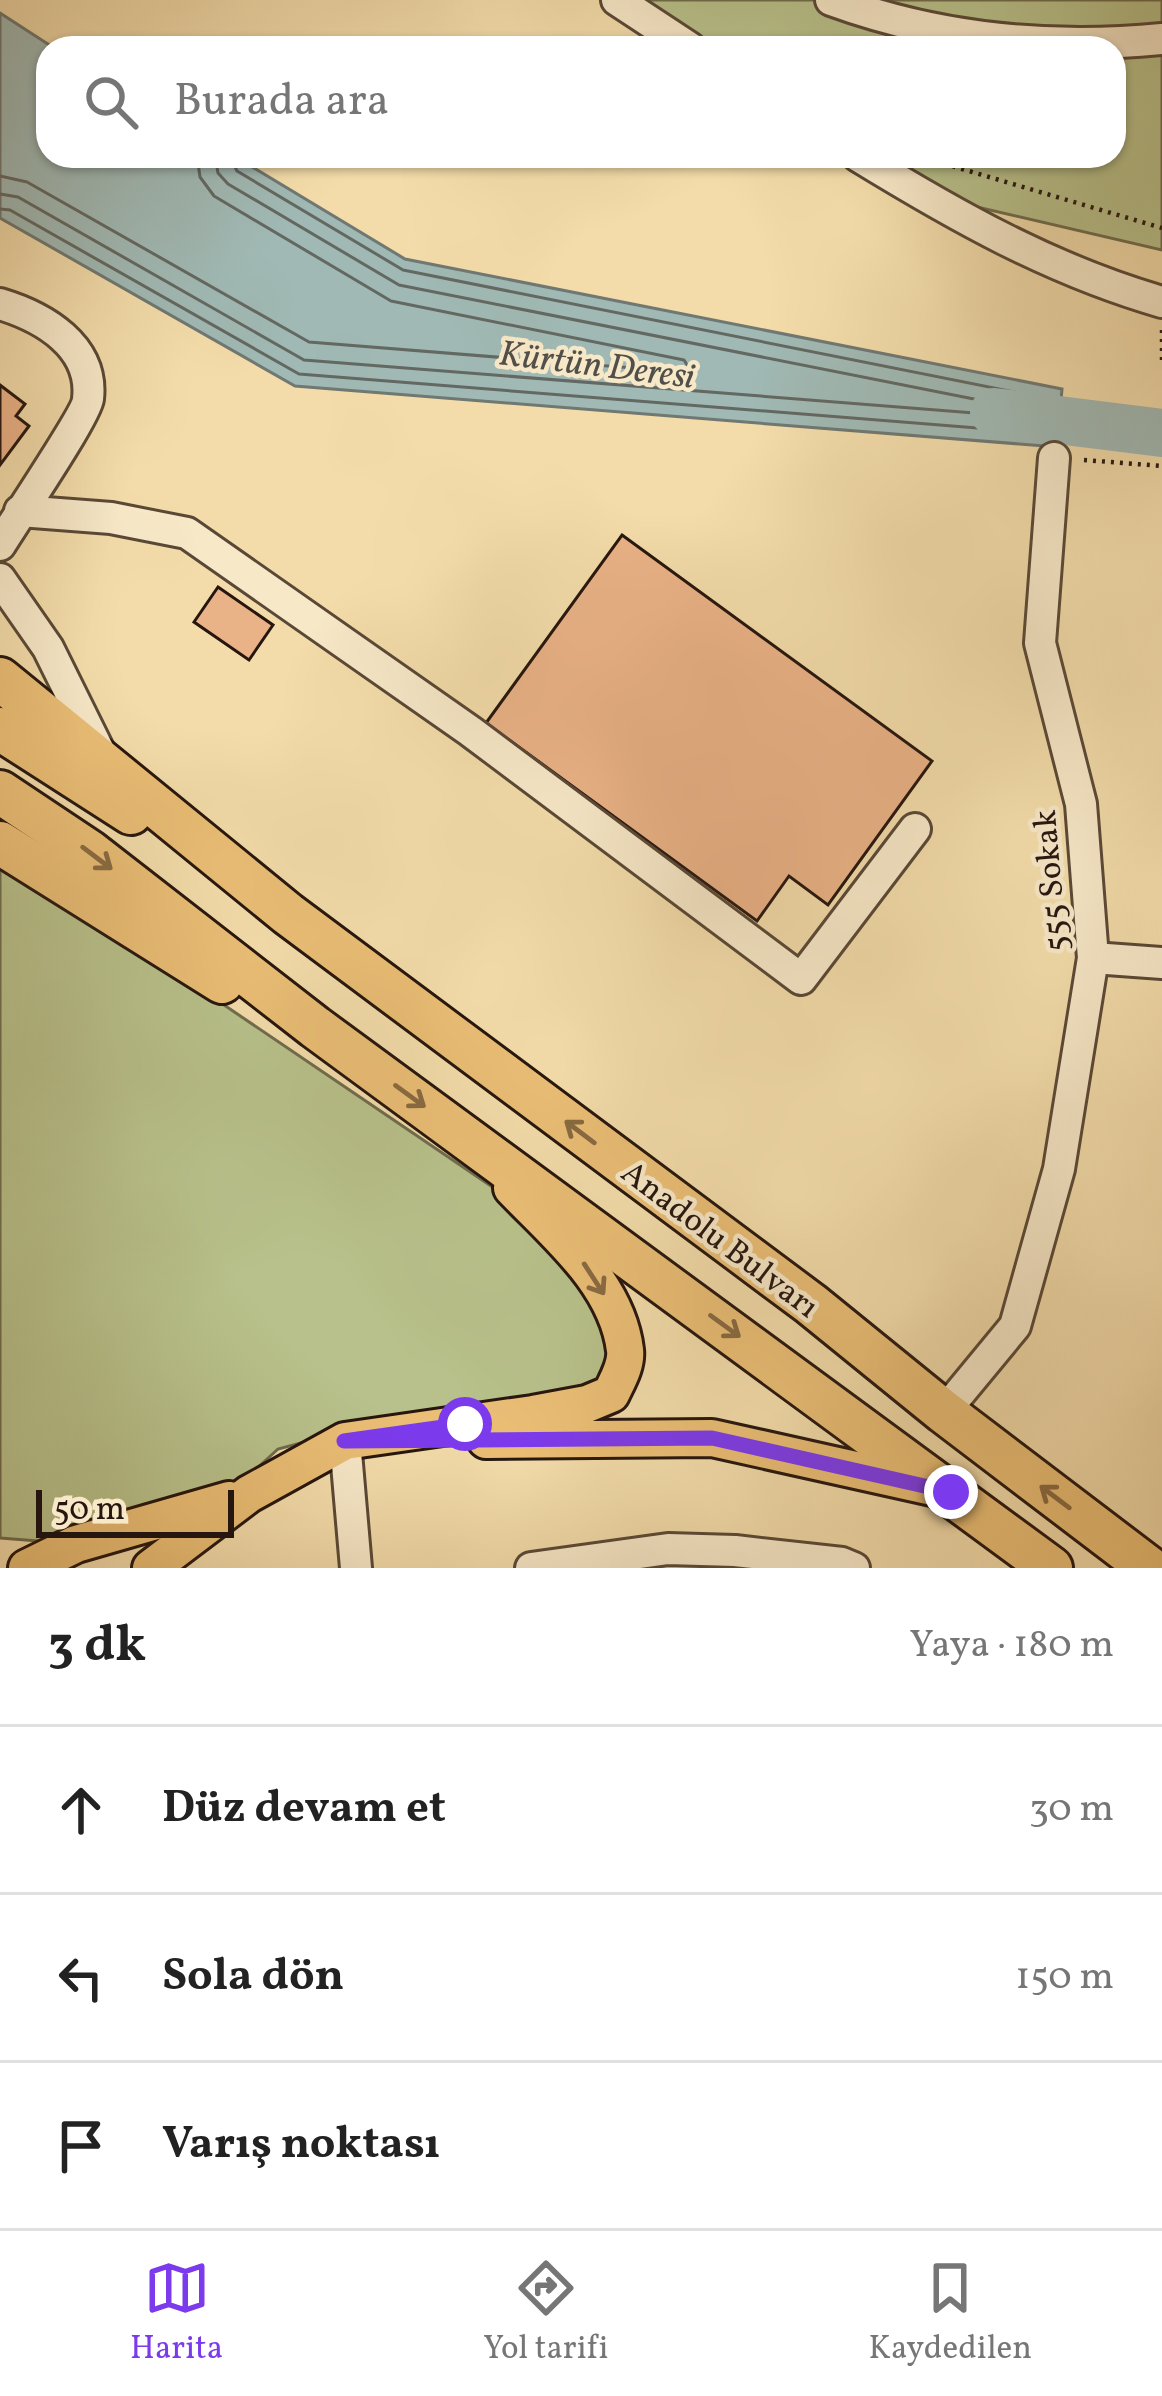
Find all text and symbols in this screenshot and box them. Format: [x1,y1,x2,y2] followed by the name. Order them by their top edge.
[36,36,1126,168] search box
[78,69,144,135] icon: search
[174,71,389,134] text: Burada ara
[496,330,698,404] water label: Kürtün Deresi
[1024,808,1082,953] street label: 555 Sokak
[80,844,112,870] one-way arrow
[393,1082,426,1108] one-way arrow
[564,1119,596,1145] one-way arrow
[610,1152,827,1331] street label: Anadolu Bulvarı
[581,1261,606,1295] one-way arrow
[708,1313,741,1338] one-way arrow
[438,1397,492,1451] route start
[924,1465,978,1519] route end
[36,1484,234,1537] scale bar
[1040,1484,1072,1511] one-way arrow
[54,1488,125,1534] text: 50 m
[48,1611,146,1682] text: 3 dk
[909,1619,1114,1673] text: Yaya · 180 m
[48,1777,114,1843] icon: ahead
[162,1778,446,1841] text: Düz devam et
[1029,1783,1114,1837] text: 30 m
[48,1945,114,2011] icon: left
[162,1946,344,2009] text: Sola dön
[1015,1951,1114,2005] text: 150 m
[48,2113,114,2179] icon: arrive
[162,2114,440,2177] text: Varış noktası
[130,2255,223,2373] tab: Harita
[483,2255,608,2373] tab: Yol tarifi
[869,2255,1032,2373] tab: Kaydedilen

